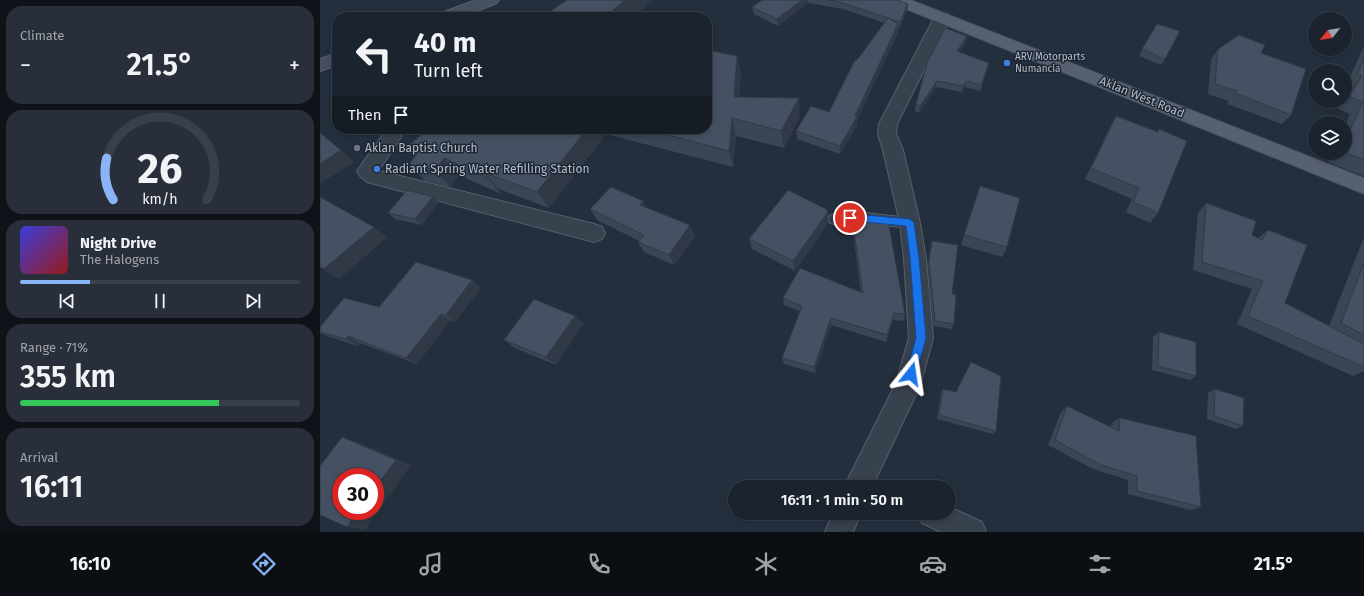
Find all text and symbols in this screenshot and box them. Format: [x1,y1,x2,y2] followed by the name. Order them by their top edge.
[1308,12,1352,56] north arrow
[1308,12,1352,160] map controls
[414,26,477,59] text: 40 m
[20,28,64,43] text: Climate
[348,28,400,80] icon: left
[127,47,194,83] text: 21.5°
[1015,51,1085,75] place label: ARV Motorparts Numancia
[20,52,31,79] text: −
[289,52,300,79] text: +
[1002,58,1012,68] marker: ARV Motorparts Numancia
[414,60,483,82] text: Turn left
[1308,64,1352,108] button: search
[1097,74,1187,120] street label: Aklan West Road
[390,104,412,126] icon: arrive
[348,106,382,124] text: Then
[1308,116,1352,160] button: layers
[365,141,478,155] place label: Aklan Baptist Church
[352,143,362,153] marker: Aklan Baptist Church
[138,144,182,194] text: 26
[385,162,589,176] place label: Radiant Spring Water Refilling Station
[372,164,382,174] marker: Radiant Spring Water Refilling Station
[142,191,178,208] text: km/h
[833,201,867,235] pin
[839,207,861,229] icon: arrive
[80,234,156,252] text: Night Drive
[80,252,159,267] text: The Halogens
[56,290,78,312] icon: previous
[149,290,171,312] icon: pause
[242,290,264,312] icon: next
[20,340,88,355] text: Range · 71%
[890,353,932,395] position arrow
[20,359,116,395] text: 355 km
[20,450,58,465] text: Arrival
[332,468,384,520] speed limit sign: 30
[20,469,83,505] text: 16:11
[781,491,903,509] text: 16:11 · 1 min · 50 m
[250,550,278,578] icon: directions
[417,550,445,578] icon: music
[585,550,613,578] icon: phone
[752,550,780,578] icon: climate
[919,550,947,578] icon: car
[1086,550,1114,578] icon: filters
[70,553,111,575] text: 16:10
[1254,553,1294,575] text: 21.5°

